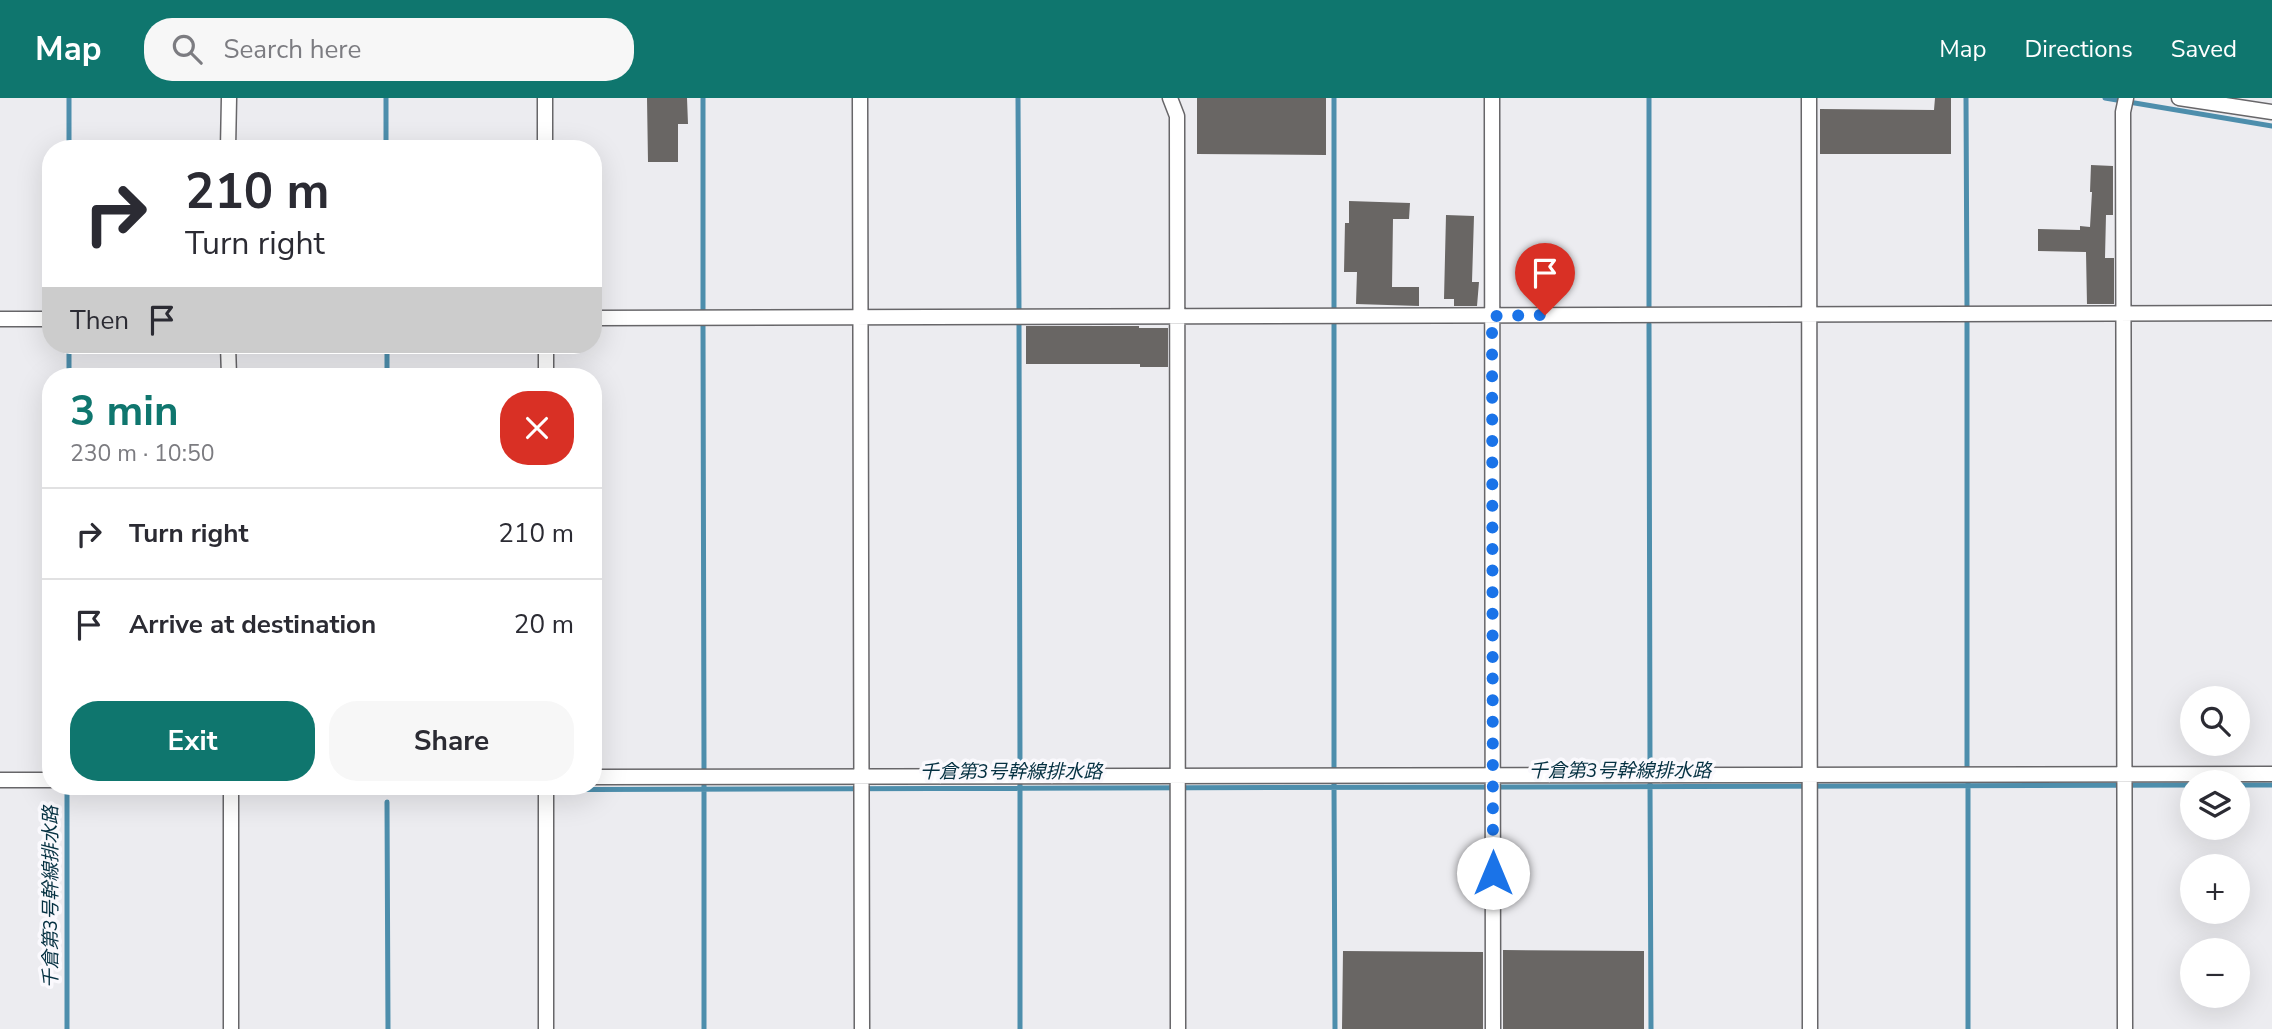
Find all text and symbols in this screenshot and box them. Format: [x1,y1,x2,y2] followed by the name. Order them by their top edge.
[144,18,634,81] search box
[35,27,102,72] text: Map
[168,30,206,68] icon: search
[224,32,361,67] text: Search here
[1939,33,1986,65] text: Map
[2024,33,2133,65] text: Directions
[2171,33,2237,65] text: Saved
[185,158,329,225] text: 210 m
[70,168,161,259] icon: right
[185,222,325,265] text: Turn right
[1515,243,1575,315] pin
[1526,254,1564,292] icon: arrive
[143,301,181,339] icon: arrive
[70,303,129,338] text: Then
[70,383,179,440] text: 3 min
[500,391,574,465] button: close
[70,438,215,469] text: 230 m · 10:50
[70,515,108,553] icon: right
[129,516,248,551] text: Turn right
[498,516,574,551] text: 210 m
[70,606,108,644] icon: arrive
[129,607,376,642] text: Arrive at destination
[514,607,574,642] text: 20 m
[2180,686,2250,1008] map controls
[2180,686,2250,756] button: search
[70,701,315,781] button: Exit
[329,701,574,781] button: Share
[1529,758,1713,784] water label: 千倉第3号幹線排水路
[920,759,1104,785] water label: 千倉第3号幹線排水路
[2180,770,2250,840] button: layers
[38,804,64,988] water label: 千倉第3号幹線排水路
[1456,836,1530,910] position arrow
[2180,854,2250,924] button: +
[2180,938,2250,1008] button: −

